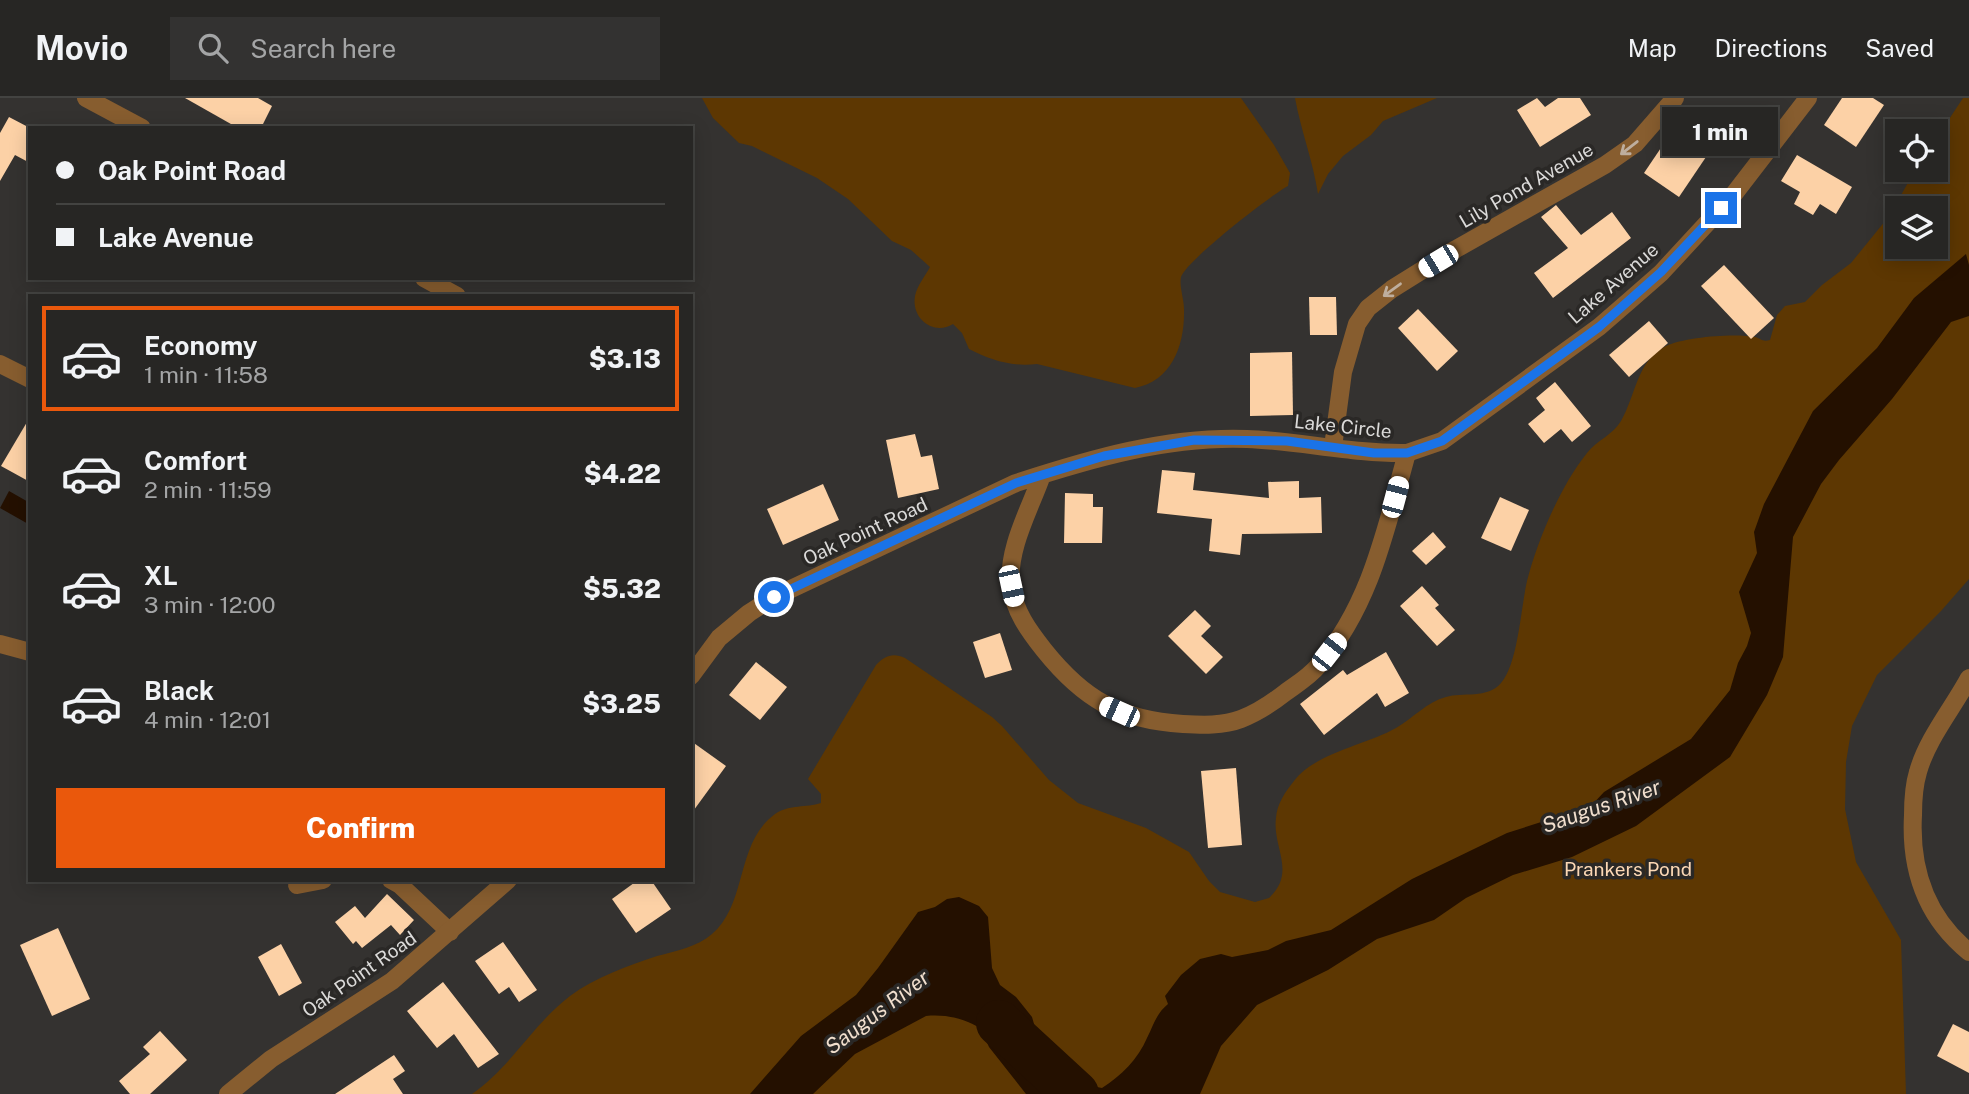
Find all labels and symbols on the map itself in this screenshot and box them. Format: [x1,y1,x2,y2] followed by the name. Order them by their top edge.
[1663,106,1779,155] callout: 1 min
[1455,138,1597,232] street label: Lily Pond Avenue
[1620,140,1638,155] one-way arrow
[1705,192,1737,224] route end
[1564,238,1662,328] street label: Lake Avenue
[1415,241,1462,281] car
[1383,283,1402,297] one-way arrow
[1293,410,1393,442] street label: Lake Circle
[1380,474,1411,520] car
[799,493,931,569] street label: Oak Point Road
[997,563,1026,609] car
[758,581,790,613] route start
[1308,629,1351,675] car
[1096,694,1143,730] car
[1538,774,1665,838] water label: Saugus River
[1564,858,1692,880] park label: Prankers Pond
[298,926,420,1022] street label: Oak Point Road
[820,964,935,1059] water label: Saugus River

